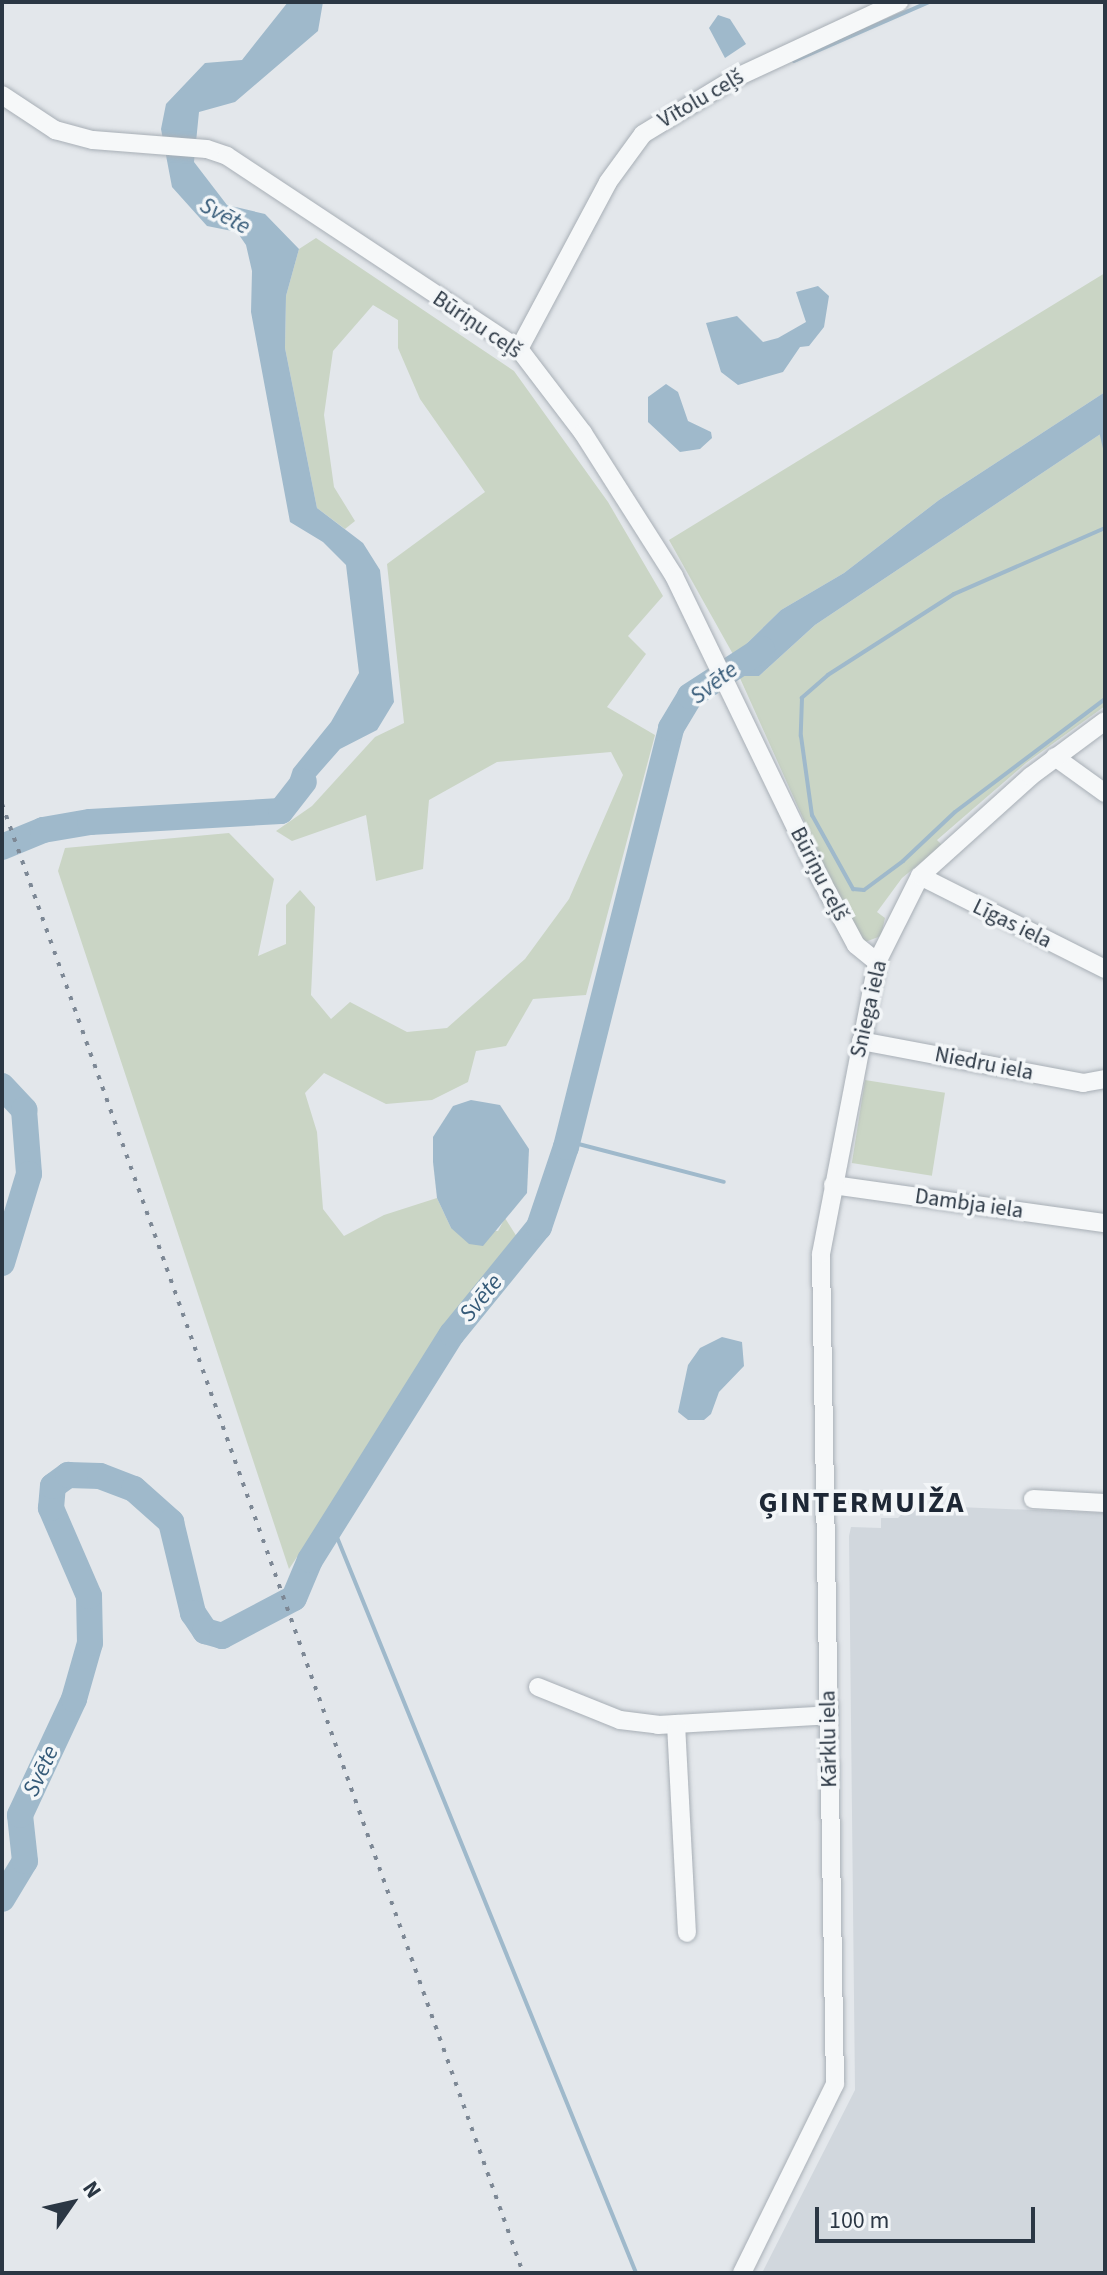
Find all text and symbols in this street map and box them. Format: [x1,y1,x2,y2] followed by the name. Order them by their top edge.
[654,64,748,134] street label: Vītolu ceļš
[195,191,255,241] water label: Svēte
[427,286,527,364] street label: Būriņu ceļš
[684,655,744,711] water label: Svēte
[784,823,854,925] street label: Būriņu ceļš
[968,894,1056,954] street label: Līgas iela
[845,958,893,1060] street label: Sniega iela
[933,1042,1035,1086] street label: Niedru iela
[913,1183,1025,1225] street label: Dambja iela
[453,1268,509,1328] water label: Svēte
[759,1485,965,1521] district label: ĢINTERMUIŽA
[815,1690,843,1788] street label: Kārklu iela
[17,1741,65,1801] water label: Svēte
[32,2163,112,2243] north arrow
[75,2175,109,2205] text: N
[819,2191,1039,2241] scale bar
[829,2203,889,2238] text: 100 m

